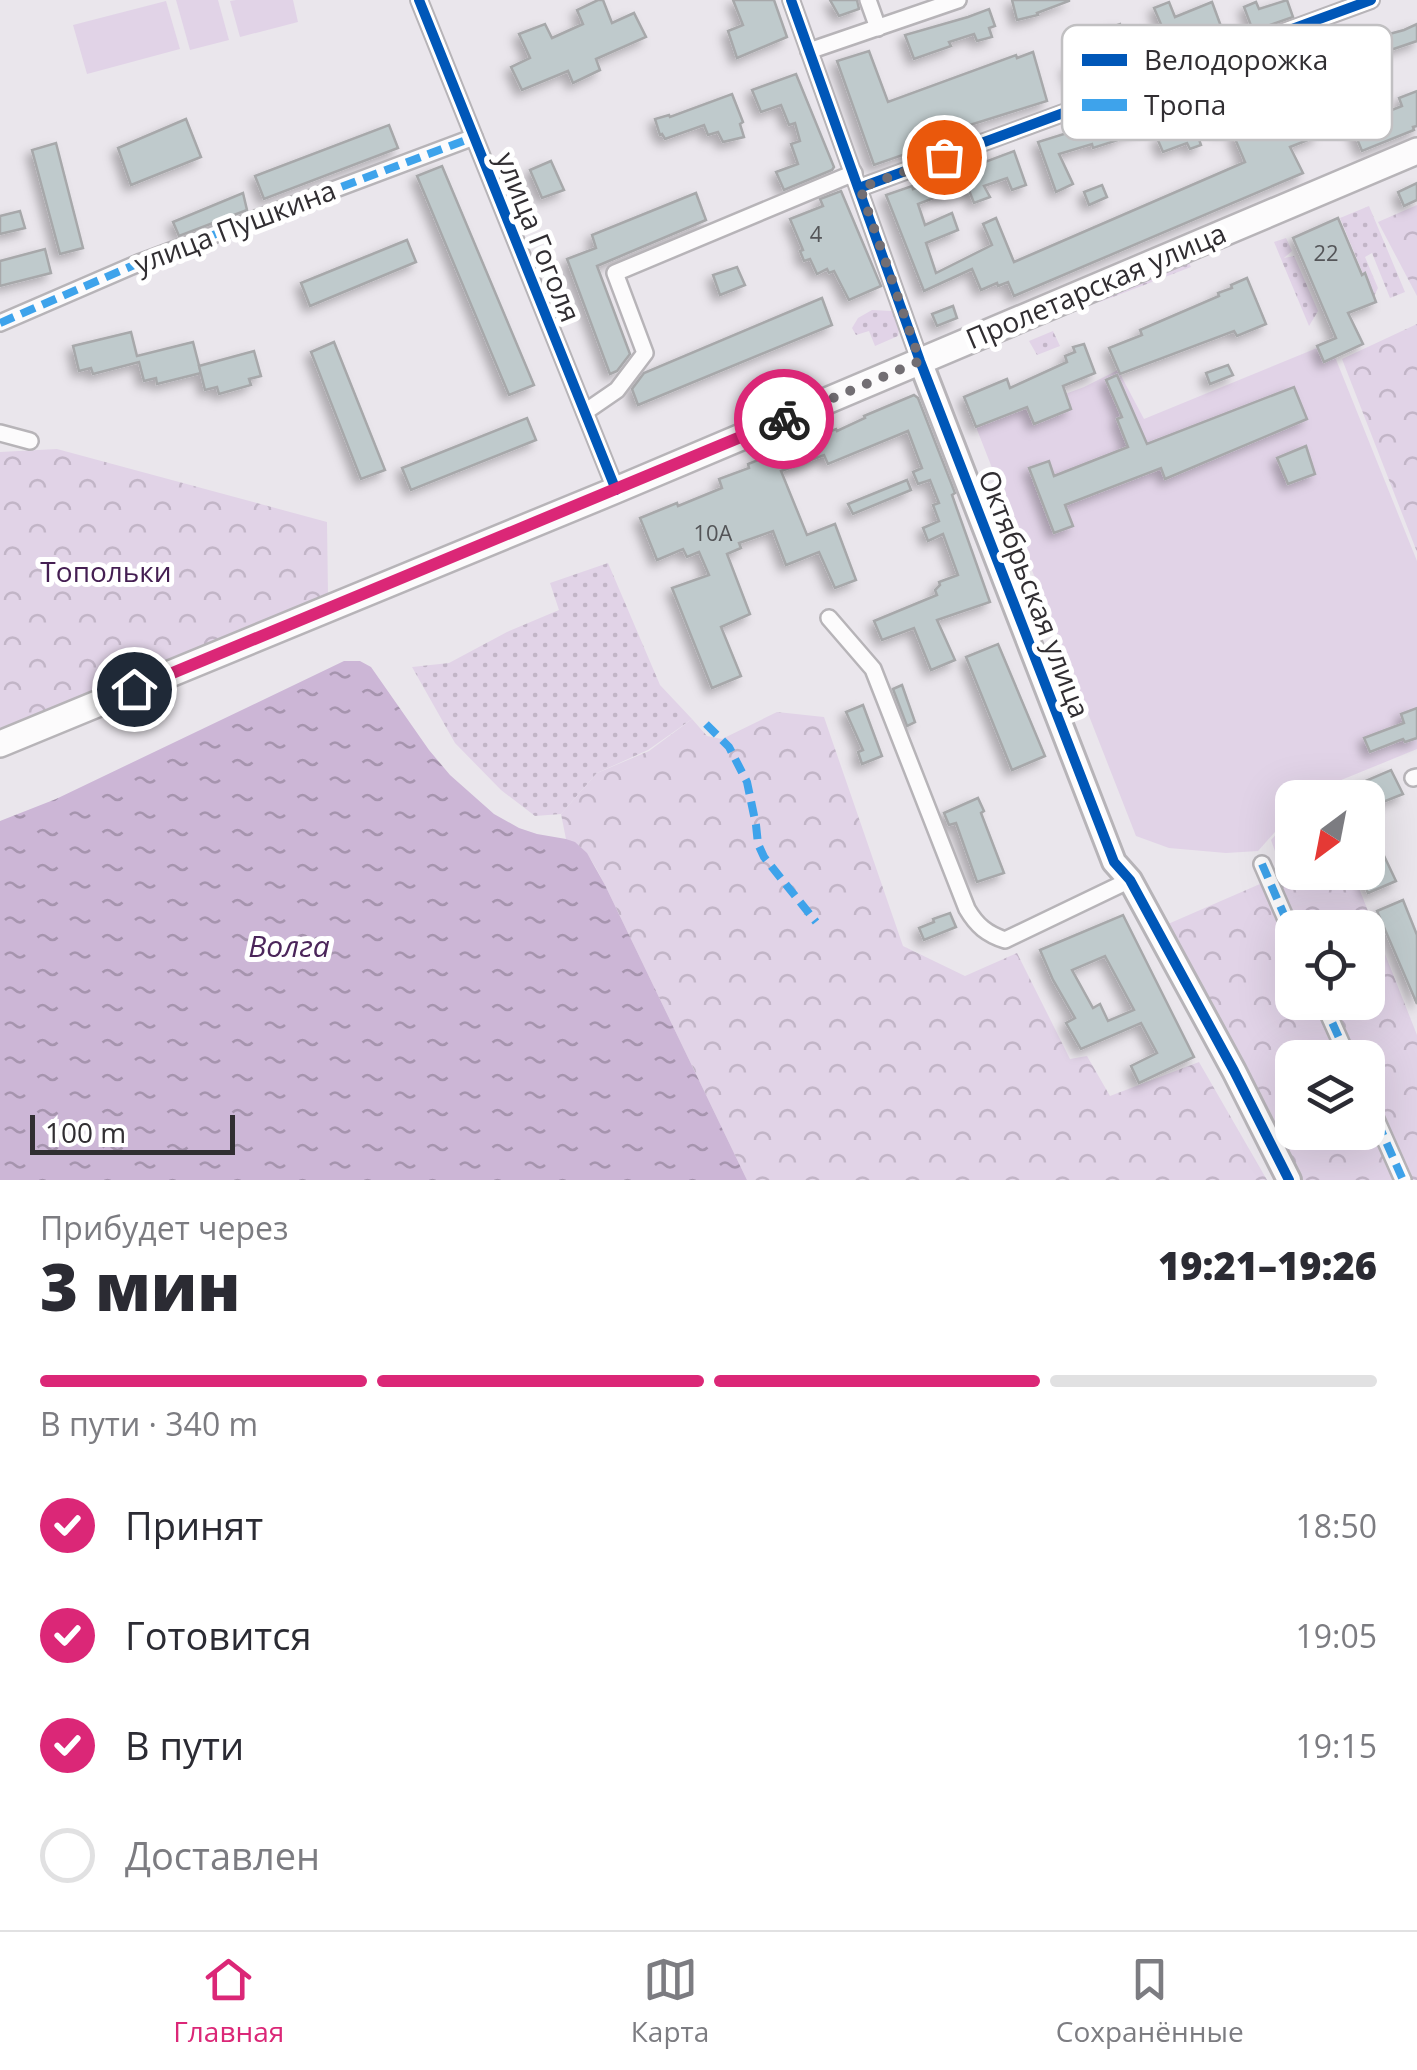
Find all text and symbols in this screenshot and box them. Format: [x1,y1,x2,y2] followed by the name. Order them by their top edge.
[1062,25,1392,140] legend
[1144,40,1328,78] text: Велодорожка
[1144,85,1226,123] text: Тропа
[902,115,987,200] pin
[917,130,972,185] icon: bag
[488,146,590,327] street label: улица Гоголя
[128,170,341,282] street label: улица Пушкина
[960,213,1232,357] street label: Пролетарская улица
[810,218,823,248] house number: 4
[1313,237,1339,267] house number: 22
[734,369,834,469] courier
[757,392,812,447] icon: bike
[970,464,1100,723] street label: Октябрьская улица
[693,517,733,547] house number: 10А
[40,552,172,590] park label: Топольки
[92,647,177,732] pin
[107,662,162,717] icon: home
[1275,780,1385,890] north arrow
[1275,780,1385,1150] map controls
[1275,910,1385,1020] button: locate
[248,925,330,966] water label: Волга
[1275,1040,1385,1150] button: layers
[30,1110,235,1154] scale bar
[45,1113,126,1151] text: 100 m
[40,1206,288,1249] text: Прибудет через
[1158,1239,1377,1291] text: 19:21–19:26
[40,1242,241,1330] text: 3 мин
[40,1402,258,1445] text: В пути · 340 m
[40,1498,95,1553] icon: check
[125,1499,263,1551] text: Принят
[1295,1504,1377,1547] text: 18:50
[40,1608,95,1663] icon: check
[125,1609,311,1661] text: Готовится
[1295,1614,1377,1657] text: 19:05
[40,1718,95,1773] icon: check
[125,1719,244,1771] text: В пути
[1295,1724,1377,1767] text: 19:15
[125,1829,320,1881] text: Доставлен
[173,1952,284,2050] tab: Главная
[631,1952,709,2050] tab: Карта
[1056,1952,1244,2050] tab: Сохранённые

